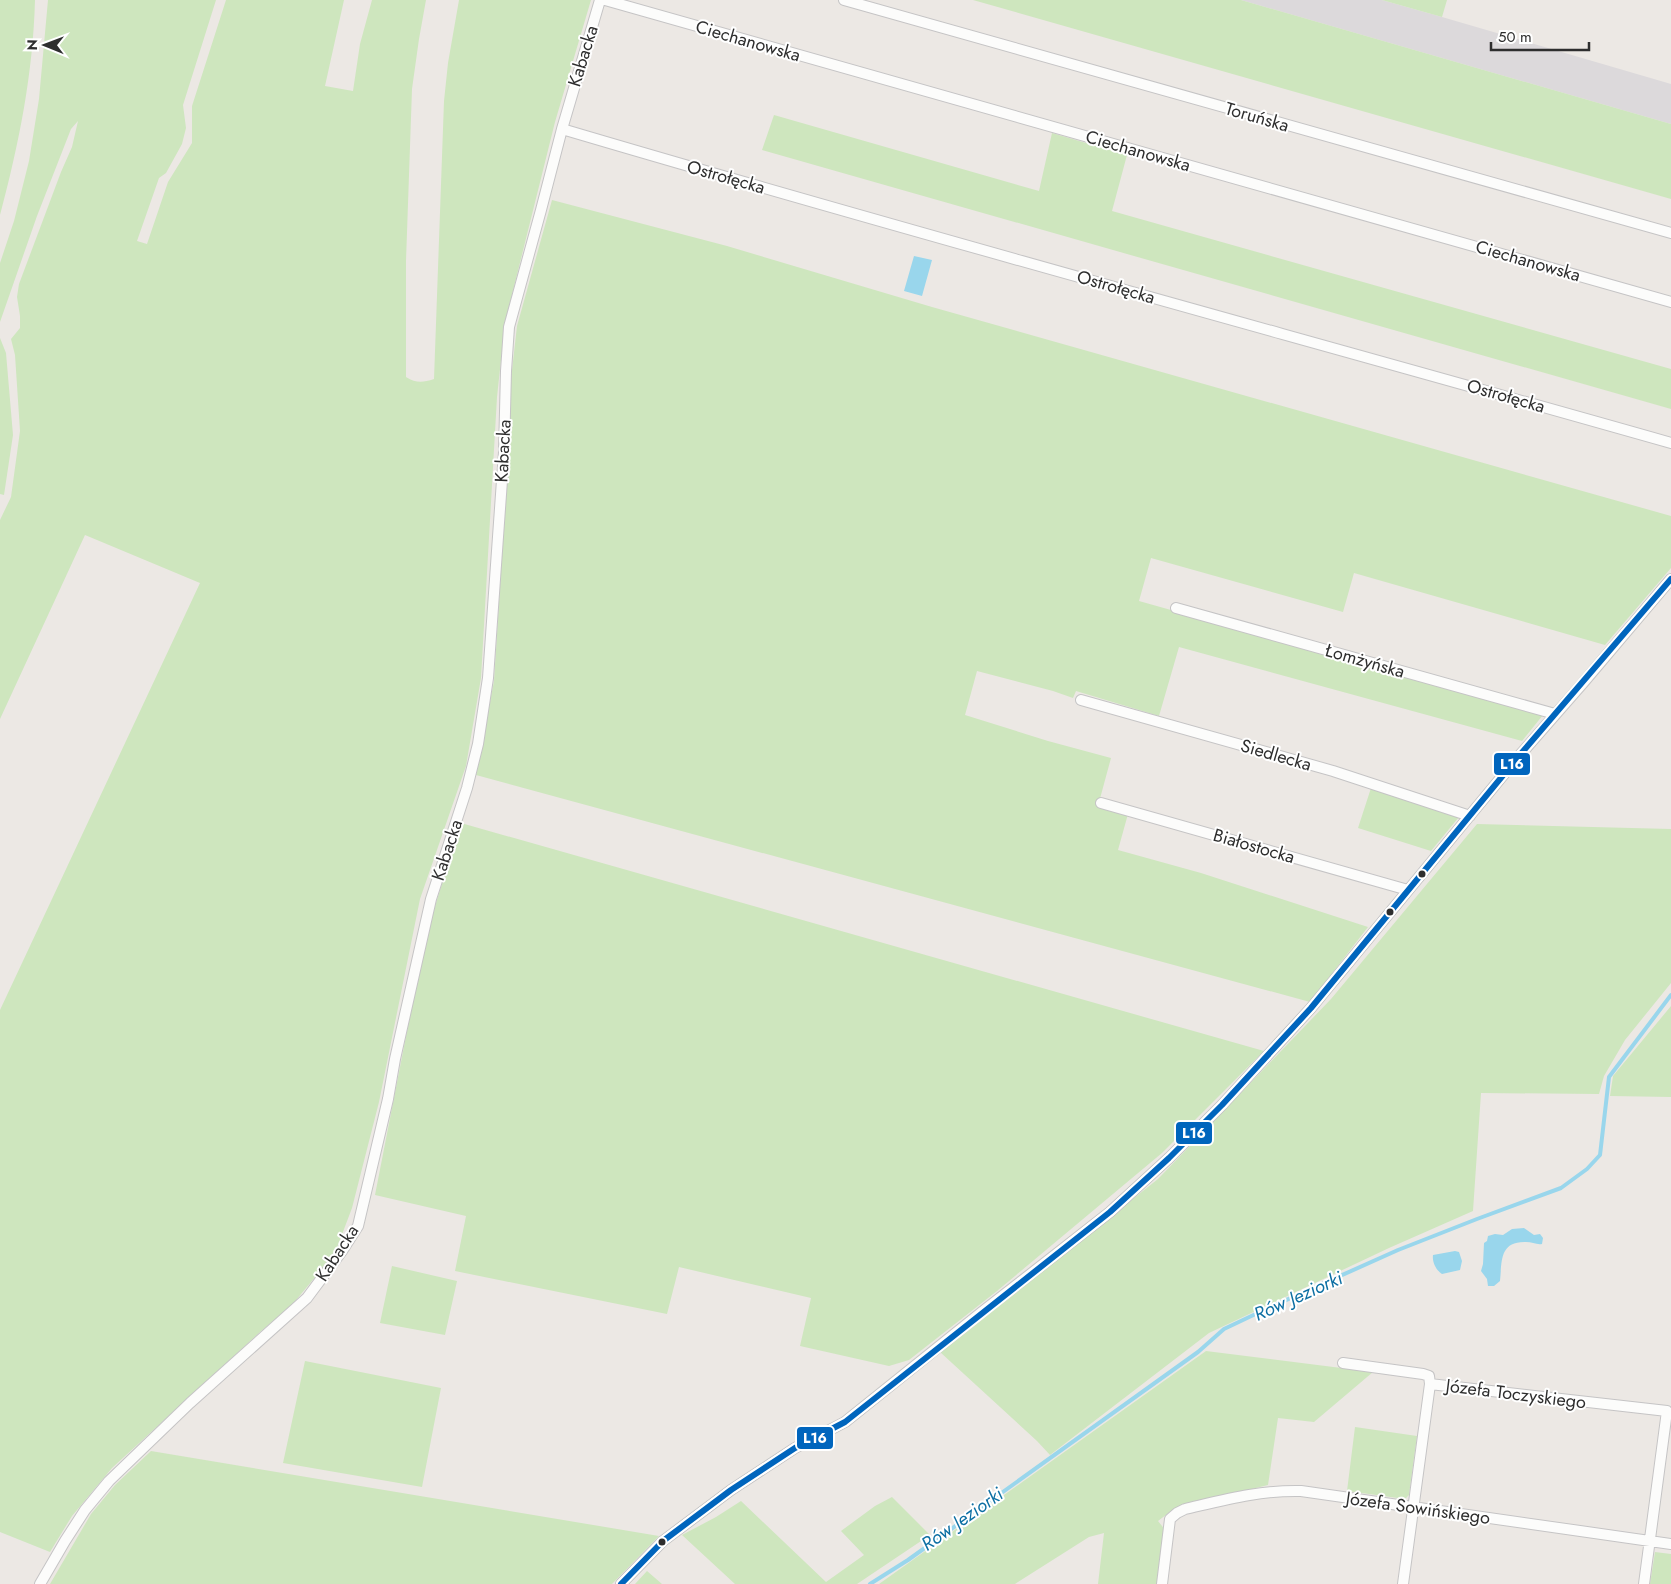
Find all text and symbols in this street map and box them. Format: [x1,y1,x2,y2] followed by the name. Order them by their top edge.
[692,14,804,68] street label: Ciechanowska
[20,20,70,70] north arrow
[1491,20,1588,52] scale bar
[561,22,605,90] street label: Kabacka
[1498,26,1532,48] text: 50 m
[22,39,42,51] text: N
[1222,96,1292,138] street label: Toruńska
[1082,124,1194,178] street label: Ciechanowska
[684,153,768,201] street label: Ostrołęcka
[1472,234,1584,288] street label: Ciechanowska
[1074,263,1158,311] street label: Ostrołęcka
[1464,372,1548,420] street label: Ostrołęcka
[488,419,518,483] street label: Kabacka
[1321,637,1408,685] street label: Łomżyńska
[1237,732,1315,778] street label: Siedlecka
[1493,752,1531,776] line badge: L16
[1500,754,1524,774] text: L16
[425,816,469,884] street label: Kabacka
[1210,822,1298,870] street label: Białostocka
[1417,869,1427,879] unlabelled marker
[1385,907,1395,917] unlabelled marker
[1175,1121,1213,1145] line badge: L16
[1182,1123,1206,1143] text: L16
[309,1220,365,1286] street label: Kabacka
[1249,1264,1348,1328] water label: Rów Jeziorki
[1442,1372,1588,1416] street label: Józefa Toczyskiego
[796,1426,834,1450] line badge: L16
[803,1428,827,1448] text: L16
[916,1480,1009,1557] water label: Rów Jeziorki
[1342,1485,1492,1531] street label: Józefa Sowińskiego
[657,1537,667,1547] unlabelled marker

